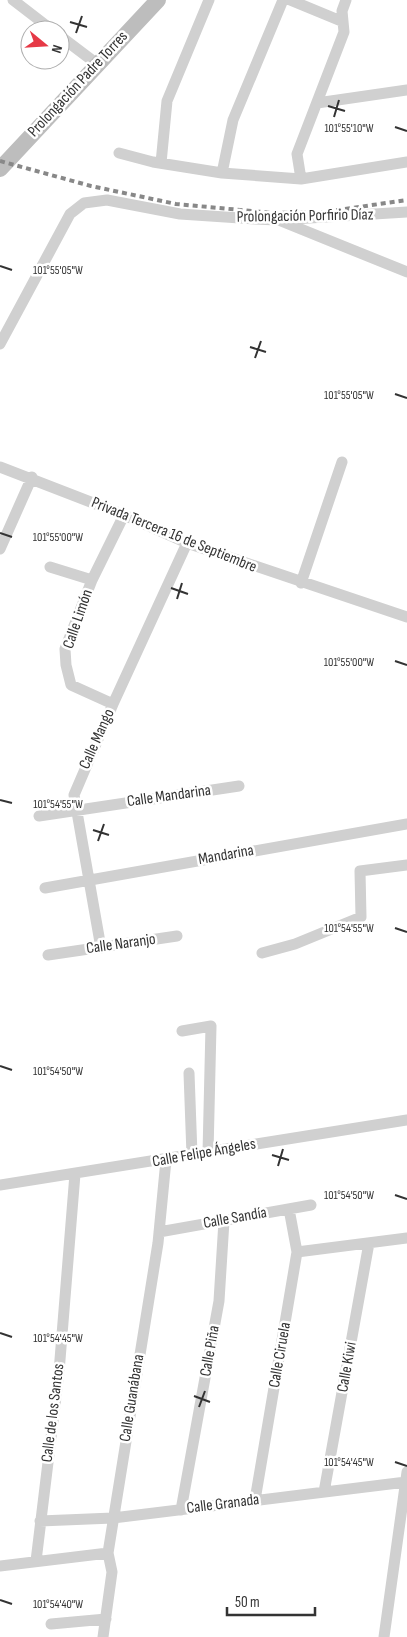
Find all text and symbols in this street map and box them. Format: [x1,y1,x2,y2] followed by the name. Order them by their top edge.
[20,20,70,70] north arrow
[24,27,132,141] street label: Prolongación Padre Torres
[48,43,66,55] text: N
[324,121,374,136] text: 101°55'10"W
[237,205,374,227] street label: Prolongación Porfirio Díaz
[33,263,83,278] text: 101°55'05"W
[324,388,374,403] text: 101°55'05"W
[89,493,259,577] street label: Privada Tercera 16 de Septiembre
[33,530,83,545] text: 101°55'00"W
[59,587,97,651] street label: Calle Limón
[324,655,374,670] text: 101°55'00"W
[75,706,119,772] street label: Calle Mango
[126,781,212,811] street label: Calle Mandarina
[33,797,83,812] text: 101°54'55"W
[197,841,255,869] street label: Mandarina
[324,921,374,936] text: 101°54'55"W
[85,930,157,958] street label: Calle Naranjo
[33,1064,83,1079] text: 101°54'50"W
[151,1135,257,1171] street label: Calle Felipe Ángeles
[324,1188,374,1203] text: 101°54'50"W
[202,1203,268,1233] street label: Calle Sandía
[265,1321,295,1389] street label: Calle Ciruela
[196,1324,224,1378] street label: Calle Piña
[33,1331,83,1346] text: 101°54'45"W
[333,1340,361,1394] street label: Calle Kiwi
[116,1353,148,1443] street label: Calle Guanábana
[38,1362,69,1463] street label: Calle de los Santos
[324,1455,374,1470] text: 101°54'45"W
[186,1490,260,1518] street label: Calle Granada
[227,1584,314,1616] scale bar
[235,1593,260,1612] text: 50 m
[33,1597,83,1612] text: 101°54'40"W

